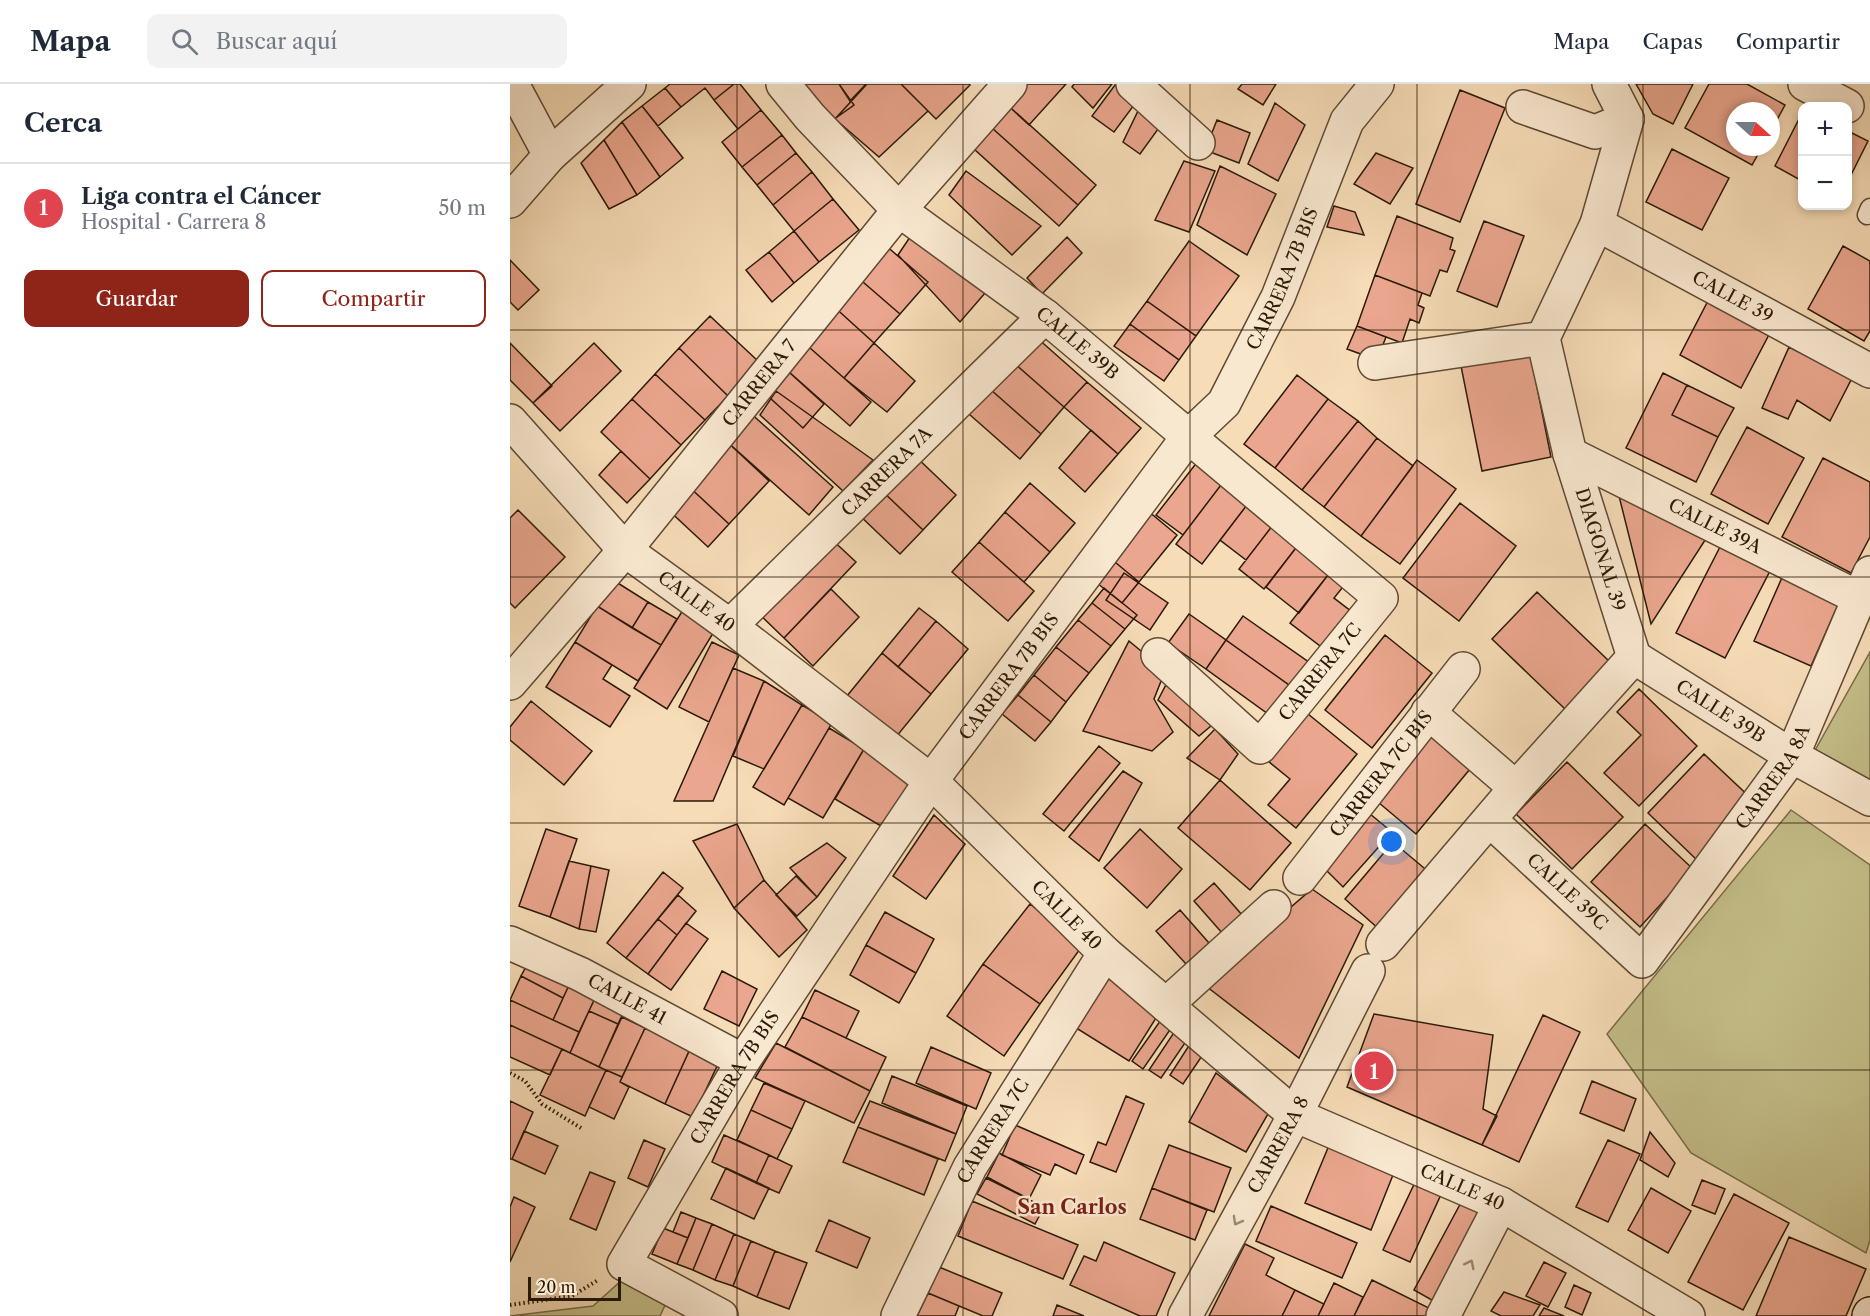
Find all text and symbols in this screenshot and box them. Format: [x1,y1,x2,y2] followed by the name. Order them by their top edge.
[147,14,567,68] search box
[30,24,111,58] text: Mapa
[168,25,201,58] icon: search
[216,28,337,55] text: Buscar aquí
[1553,29,1609,54] text: Mapa
[1642,29,1703,54] text: Capas
[1736,29,1840,54] text: Compartir
[1726,102,1780,156] north arrow
[1798,102,1852,210] map controls
[1798,102,1852,156] button: +
[24,107,102,139] text: Cerca
[1798,156,1852,210] button: −
[81,183,321,210] text: Liga contra el Cáncer
[39,196,48,220] text: 1
[439,196,486,220] text: 50 m
[1242,205,1323,354] street label: CARRERA 7B BIS
[81,210,266,234] text: Hospital · Carrera 8
[1688,266,1777,328] street label: CALLE 39
[24,270,249,327] button: Guardar
[261,270,486,327] button: Compartir
[1032,302,1123,384] street label: CALLE 39B
[718,335,801,431] street label: CARRERA 7
[837,422,937,521] street label: CARRERA 7A
[1570,485,1630,614] street label: DIAGONAL 39
[1665,494,1766,559] street label: CALLE 39A
[654,566,739,637] street label: CALLE 40
[954,609,1064,744] street label: CARRERA 7B BIS
[1274,619,1366,725] street label: CARRERA 7C
[1672,675,1769,747] street label: CALLE 39B
[1325,706,1437,842] street label: CARRERA 7C BIS
[1731,721,1815,834] street label: CARRERA 8A
[1377,827,1406,856] your location
[1522,849,1612,935] street label: CALLE 39C
[1027,876,1106,955] street label: CALLE 40
[584,969,671,1029] street label: CALLE 41
[686,1007,785,1148] street label: CARRERA 7B BIS
[1354,1048,1394,1094] pin: 1
[953,1075,1034,1187] street label: CARRERA 7C
[1243,1093,1314,1197] street label: CARRERA 8
[1417,1159,1508,1215] street label: CALLE 40
[1017,1195,1127,1219] district label: San Carlos
[1233,1215,1244,1225] one-way arrow
[1463,1260,1474,1270] one-way arrow
[528,1274,621,1302] scale bar
[537,1277,576,1297] text: 20 m

